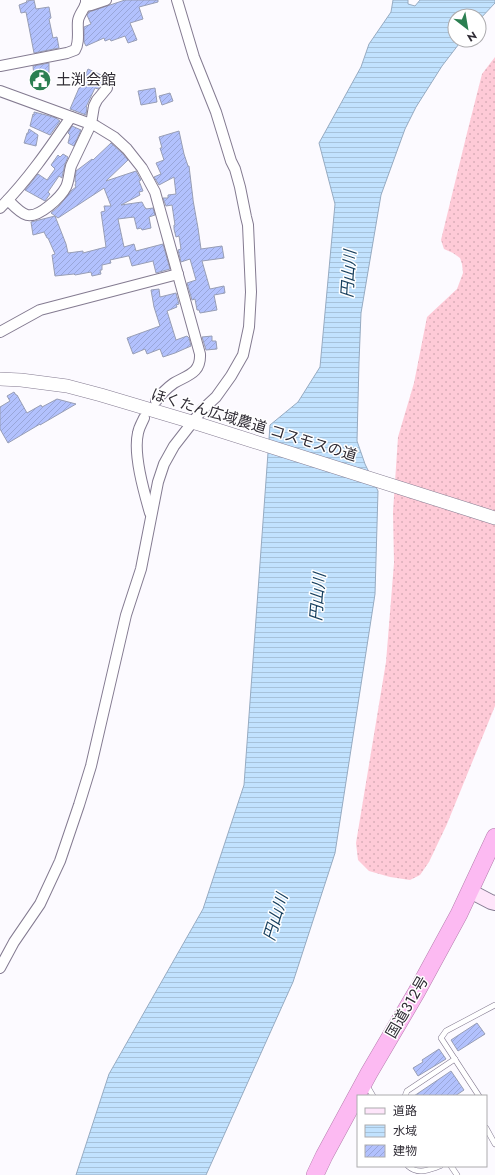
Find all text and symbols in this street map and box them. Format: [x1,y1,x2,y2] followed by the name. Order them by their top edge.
[447,8,487,48] north arrow
[464,27,480,46] text: N
[27,67,53,93] public building icon: 土渕会館
[56,69,116,91] place label: 土渕会館
[335,247,362,299] water label: 円山川
[148,383,360,467] street label: ほくたん広域農道 コスモスの道
[304,570,331,622] water label: 円山川
[257,889,294,943] water label: 円山川
[380,972,434,1042] street label: 国道312号
[357,1095,487,1167] legend
[393,1102,417,1120] text: 道路
[393,1122,417,1140] text: 水域
[393,1142,417,1160] text: 建物

